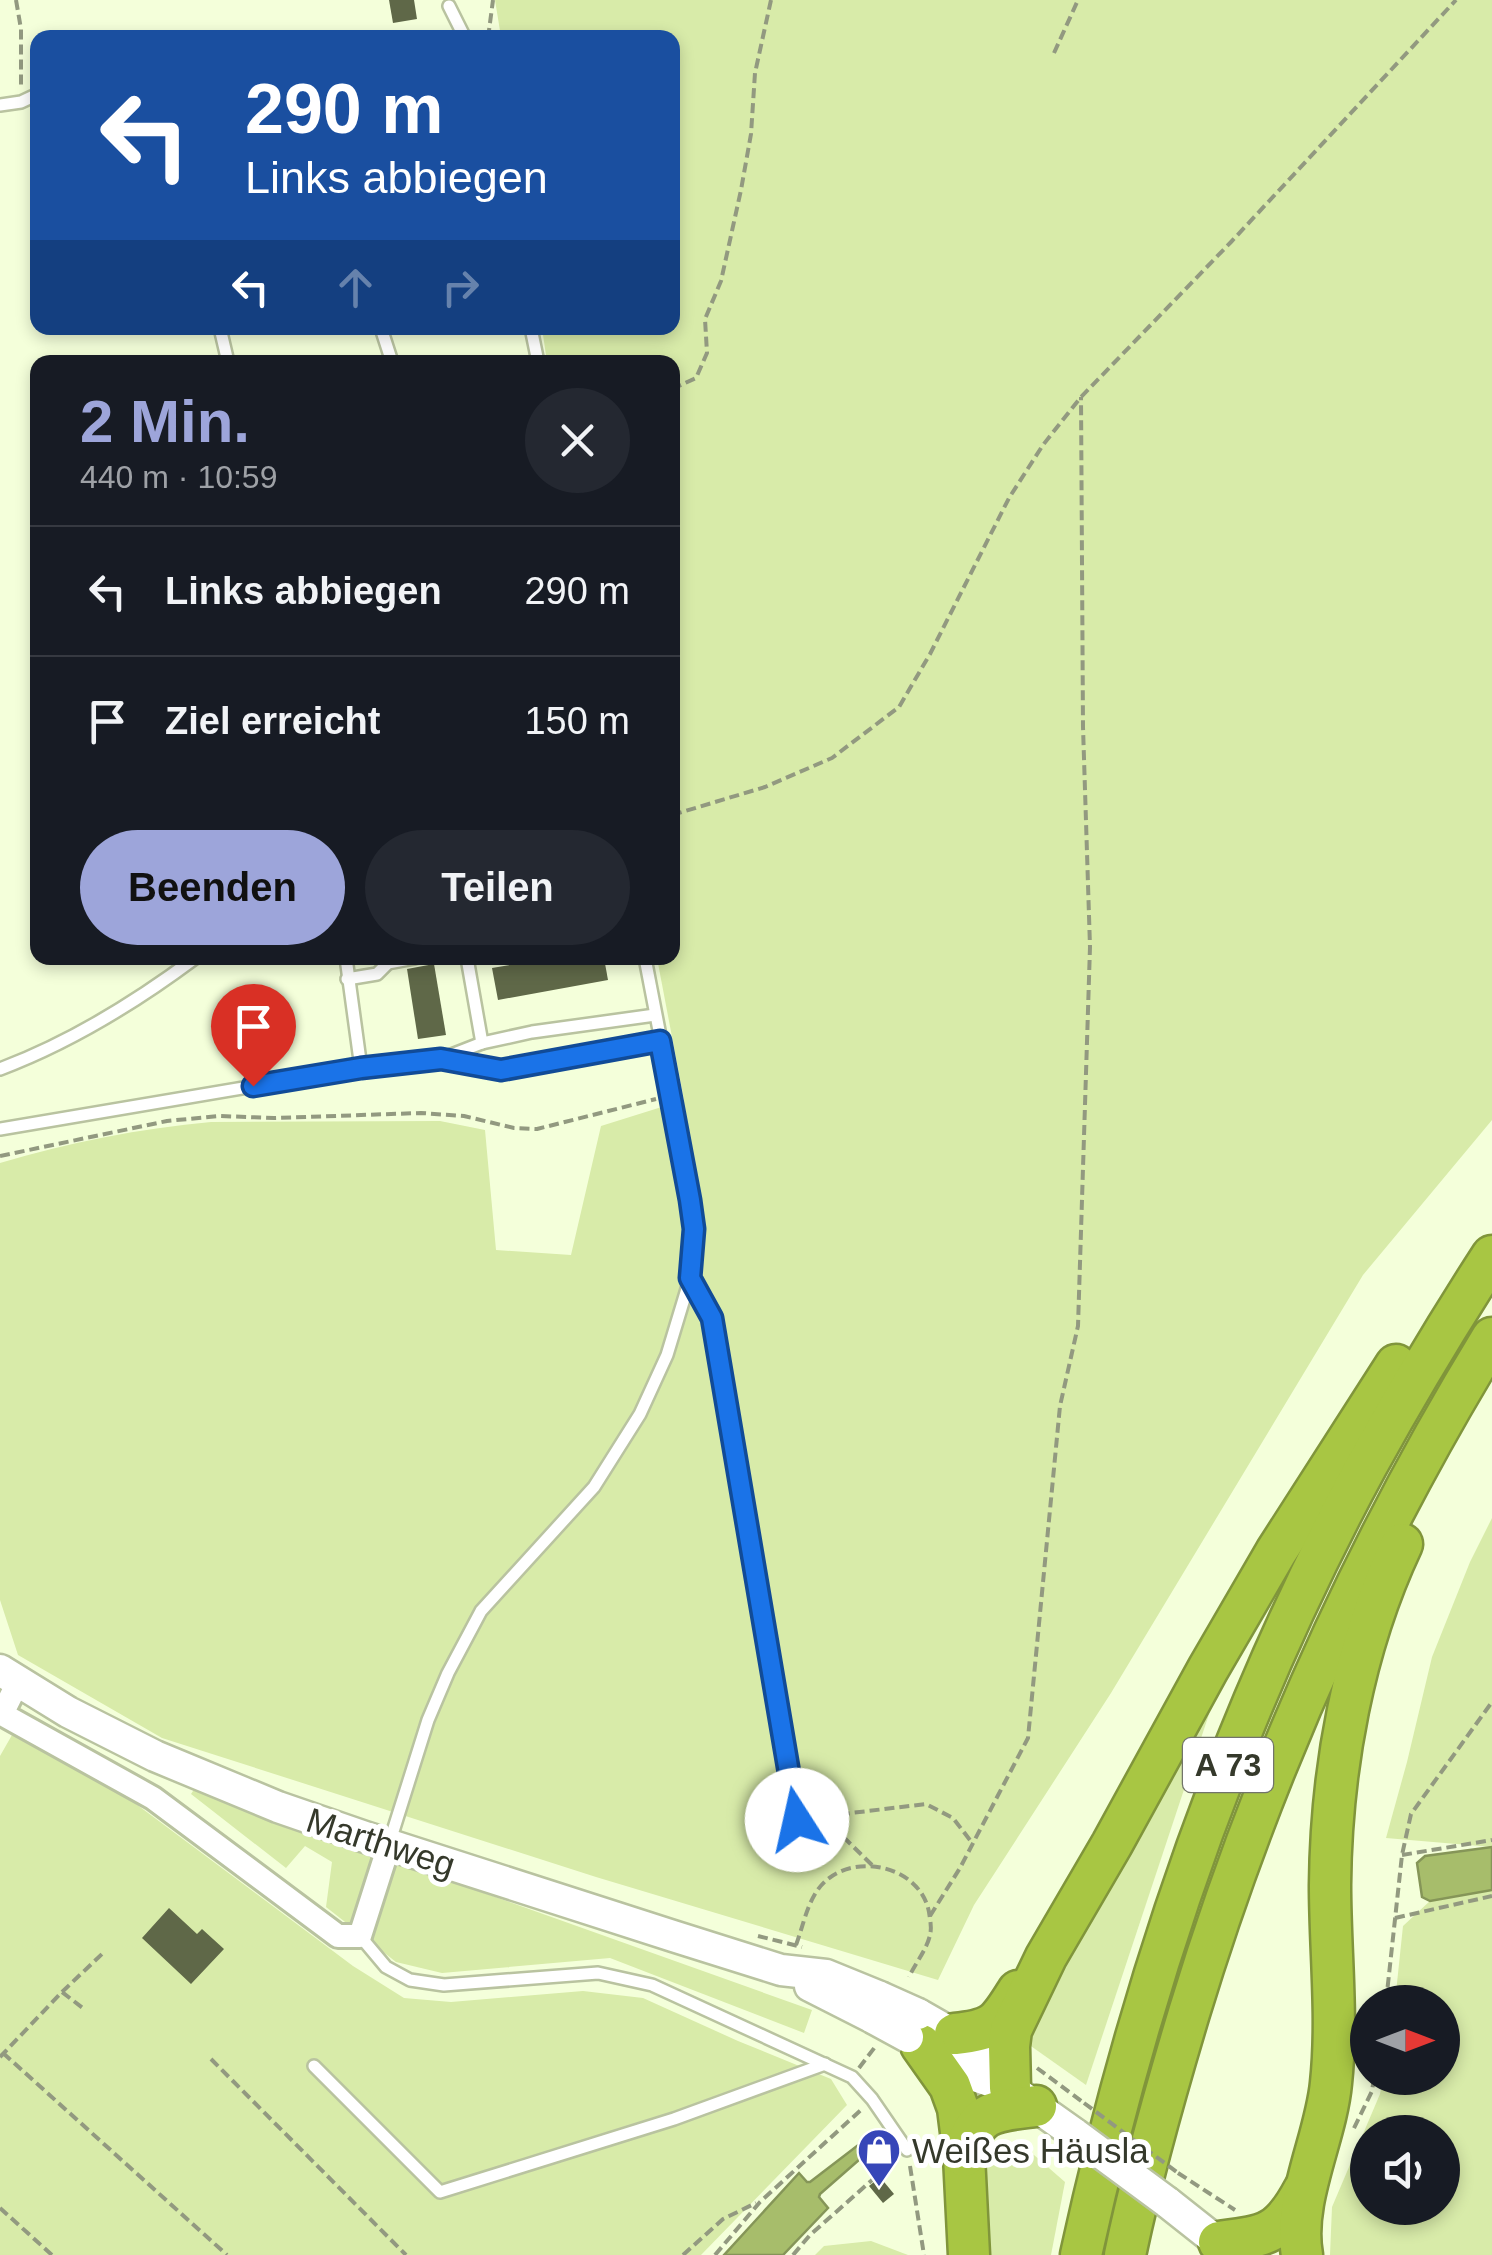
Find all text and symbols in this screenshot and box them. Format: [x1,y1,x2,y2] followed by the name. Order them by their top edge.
[80,70,210,200] icon: left
[245,70,443,148] text: 290 m
[245,152,548,203] text: Links abbiegen
[223,260,278,315] icon: left
[328,260,383,315] icon: ahead
[433,260,488,315] icon: right
[80,388,250,455] text: 2 Min.
[525,388,630,493] button: close
[80,459,277,495] text: 440 m · 10:59
[80,564,135,619] icon: left
[165,570,442,612] text: Links abbiegen
[524,570,630,612] text: 290 m
[80,694,135,749] icon: arrive
[165,700,380,742] text: Ziel erreicht
[524,700,630,742] text: 150 m
[80,830,345,945] button: Beenden
[365,830,630,945] button: Teilen
[211,984,296,1087] pin
[226,999,281,1054] icon: arrive
[1183,1738,1273,1792] road number: A 73
[745,1768,849,1872] position arrow
[302,1800,460,1884] street label: Marthweg
[1350,1985,1460,2095] north arrow
[1350,1985,1460,2225] map controls
[1350,2115,1460,2225] button: sound
[856,2127,902,2188] shop icon: Weißes Häusla
[912,2131,1149,2170] place label: Weißes Häusla

